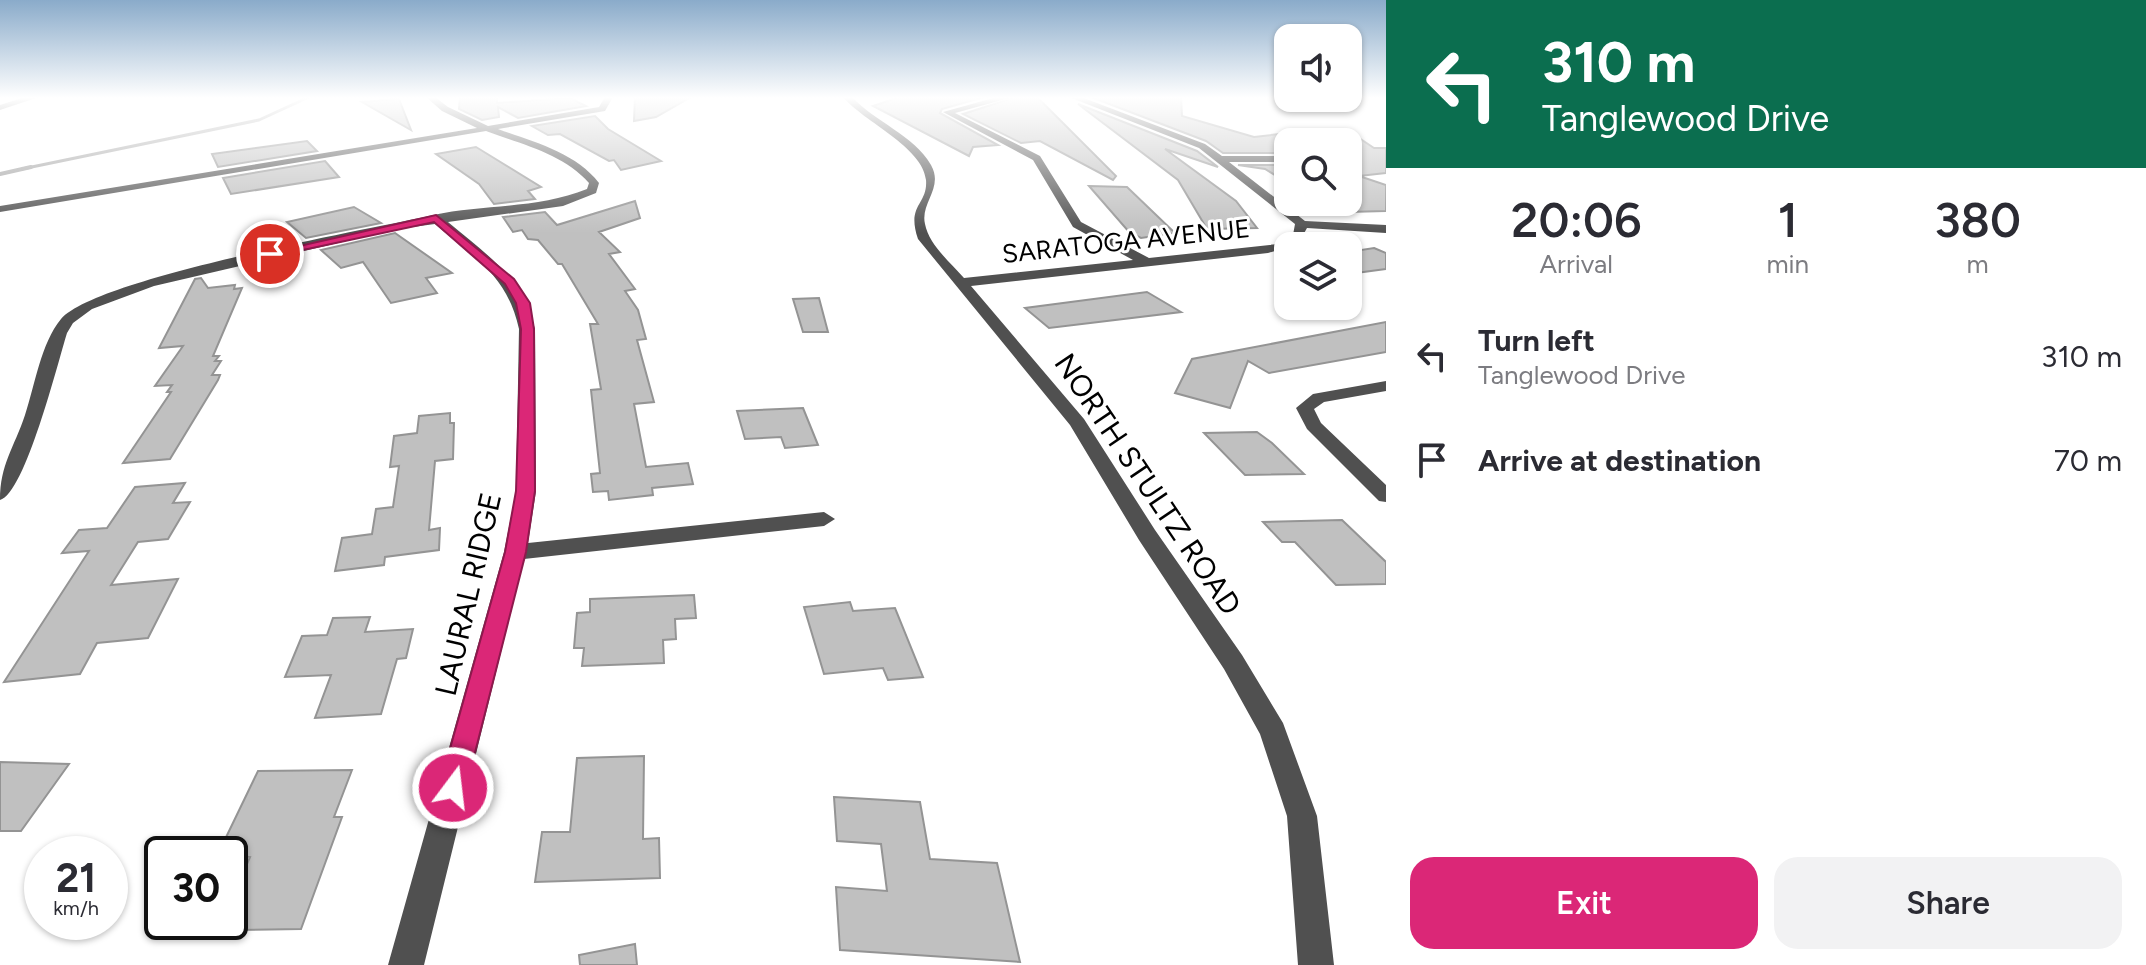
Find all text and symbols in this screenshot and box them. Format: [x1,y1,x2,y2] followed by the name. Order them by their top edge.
[1274,24,1362,320] map controls
[1274,24,1362,112] button: sound
[1542,29,1695,96] text: 310 m
[1410,32,1514,136] icon: left
[1542,97,1829,140] text: Tanglewood Drive
[1274,128,1362,216] button: search
[1511,191,1641,249] text: 20:06
[1778,191,1798,249] text: 1
[1934,191,2021,249] text: 380
[1000,212,1252,270] street label: SARATOGA AVENUE
[236,220,304,288] pin
[248,232,292,276] icon: arrive
[1274,232,1362,320] button: layers
[1540,248,1613,280] text: Arrival
[1766,248,1809,280] text: min
[1966,248,1989,280] text: m
[1478,322,1595,359] text: Turn left
[1410,334,1454,378] icon: left
[2041,338,2122,375] text: 310 m
[1047,346,1249,622] street label: NORTH STULTZ ROAD
[1478,359,1685,391] text: Tanglewood Drive
[1410,438,1454,482] icon: arrive
[1478,442,1761,479] text: Arrive at destination
[2054,442,2122,479] text: 70 m
[427,489,509,699] street label: LAURAL RIDGE
[411,746,495,830] position arrow
[144,836,248,940] speed limit sign: 30
[56,854,96,902] text: 21
[1410,857,1758,949] button: Exit
[1774,857,2122,949] button: Share
[53,896,99,920] text: km/h

